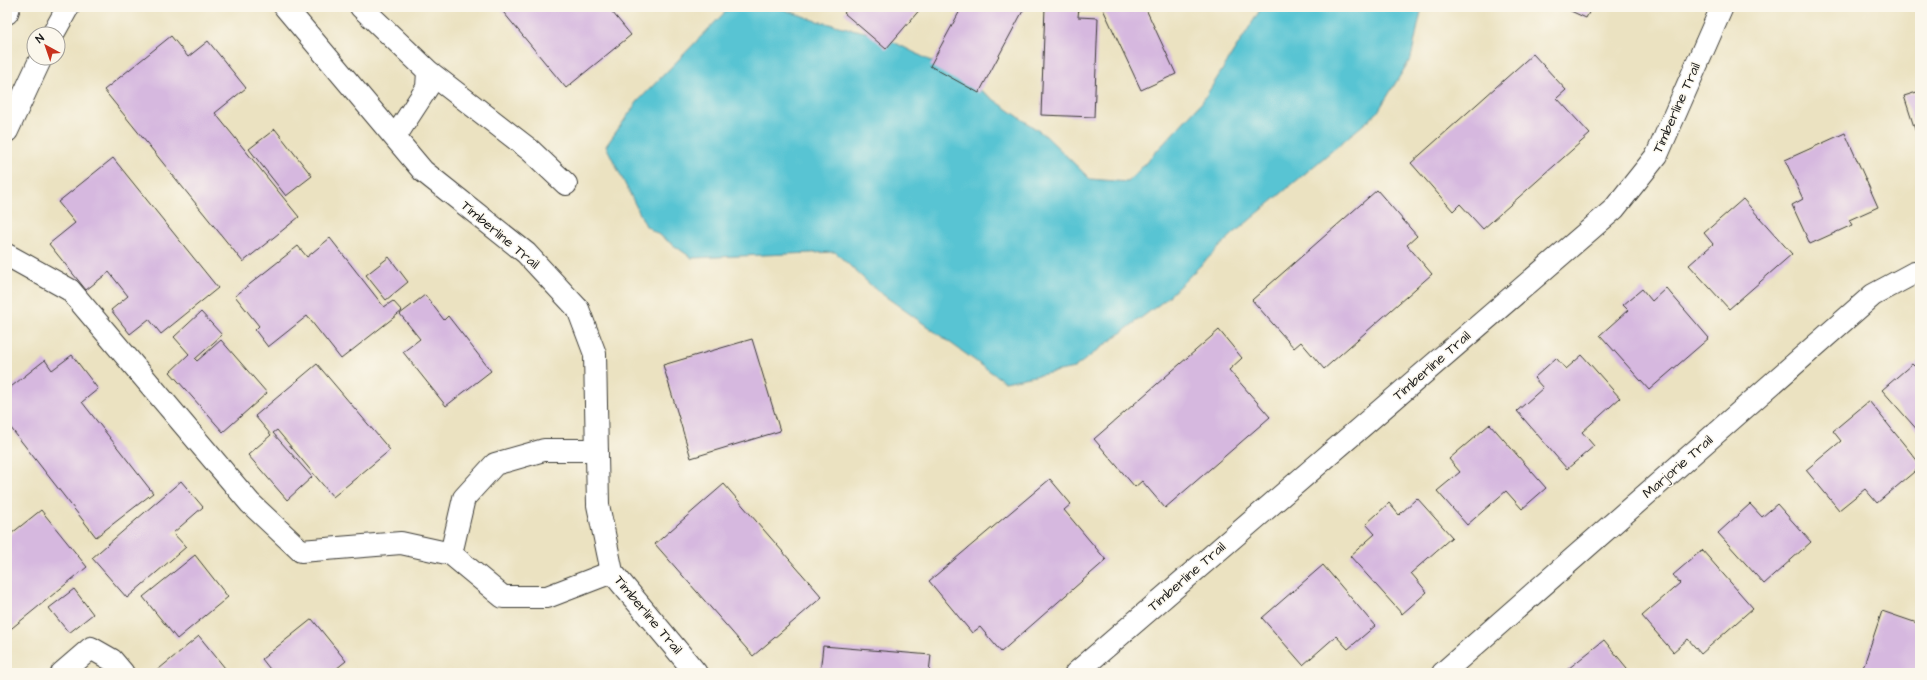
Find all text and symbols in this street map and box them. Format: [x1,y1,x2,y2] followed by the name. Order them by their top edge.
[26,26,66,66] north arrow
[32,31,47,47] text: N
[1648,59,1706,157] street label: Timberline Trail
[456,196,544,274] street label: Timberline Trail
[1389,327,1475,405] street label: Timberline Trail
[1638,431,1718,503] street label: Marjorie Trail
[1144,538,1230,616] street label: Timberline Trail
[609,571,687,659] street label: Timberline Trail

